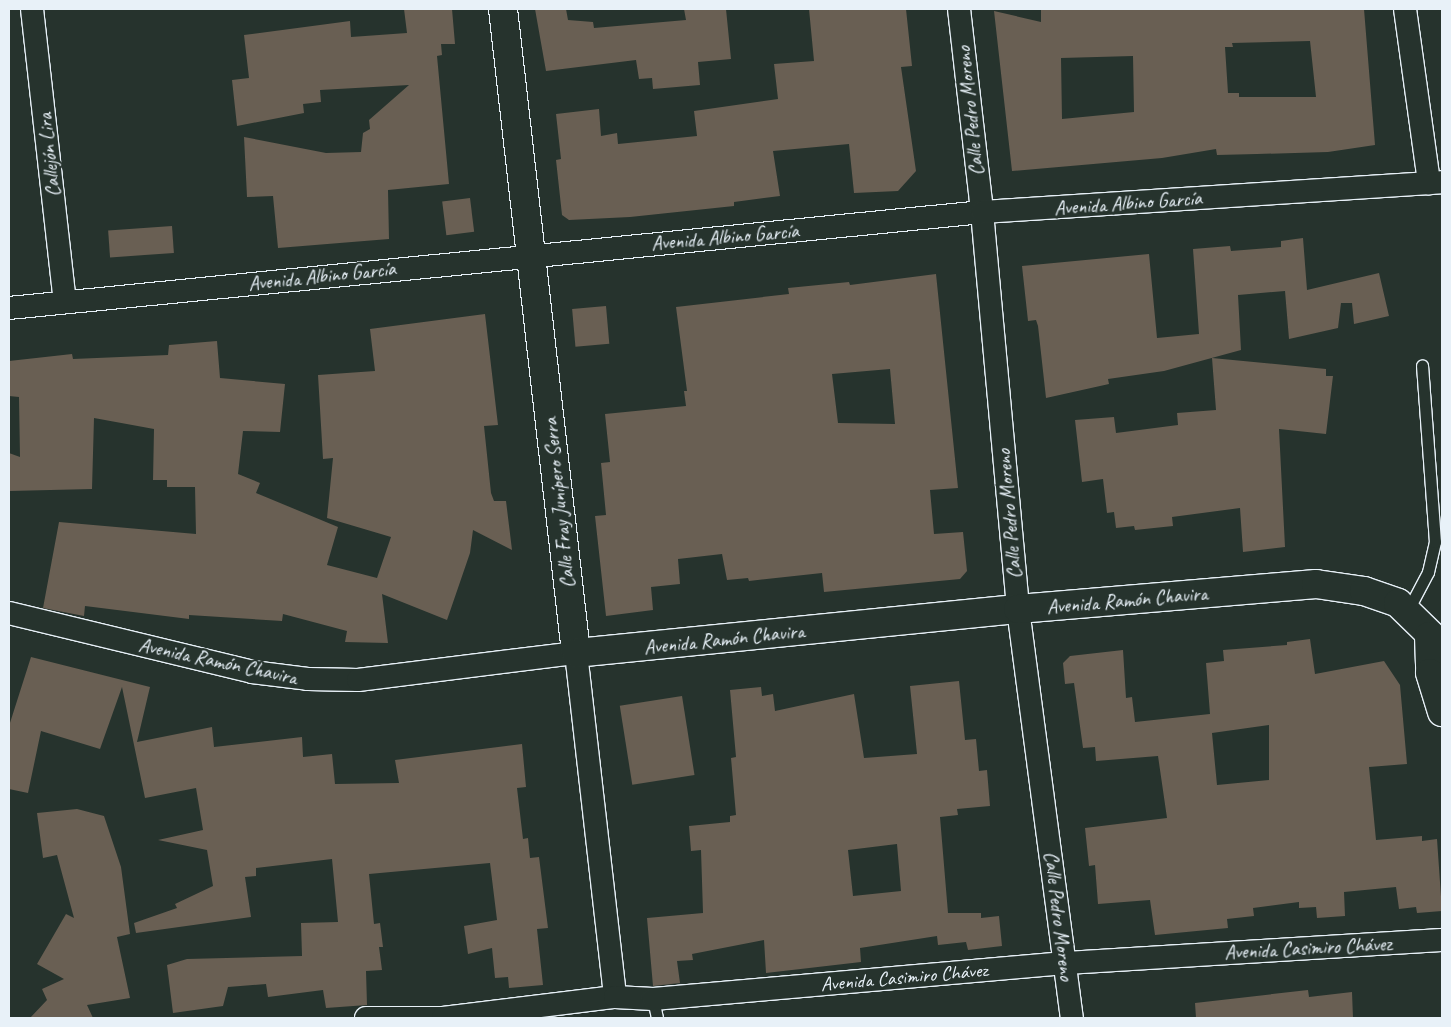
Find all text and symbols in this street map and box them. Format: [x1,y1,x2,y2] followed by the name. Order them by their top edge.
[951,45,989,177] street label: Calle Pedro Moreno
[33,112,65,198] street label: Callejón Lira
[1053,186,1203,220] street label: Avenida Albino García
[650,219,800,255] street label: Avenida Albino García
[247,256,397,296] street label: Avenida Albino García
[538,417,580,589] street label: Calle Fray Junípero Serra
[991,448,1027,580] street label: Calle Pedro Moreno
[1046,581,1208,619] street label: Avenida Ramón Chavira
[643,619,805,659] street label: Avenida Ramón Chavira
[137,632,299,690] street label: Avenida Ramón Chavira
[1039,850,1079,982] street label: Calle Pedro Moreno
[1224,932,1392,964] street label: Avenida Casimiro Chávez
[820,958,988,996] street label: Avenida Casimiro Chávez

